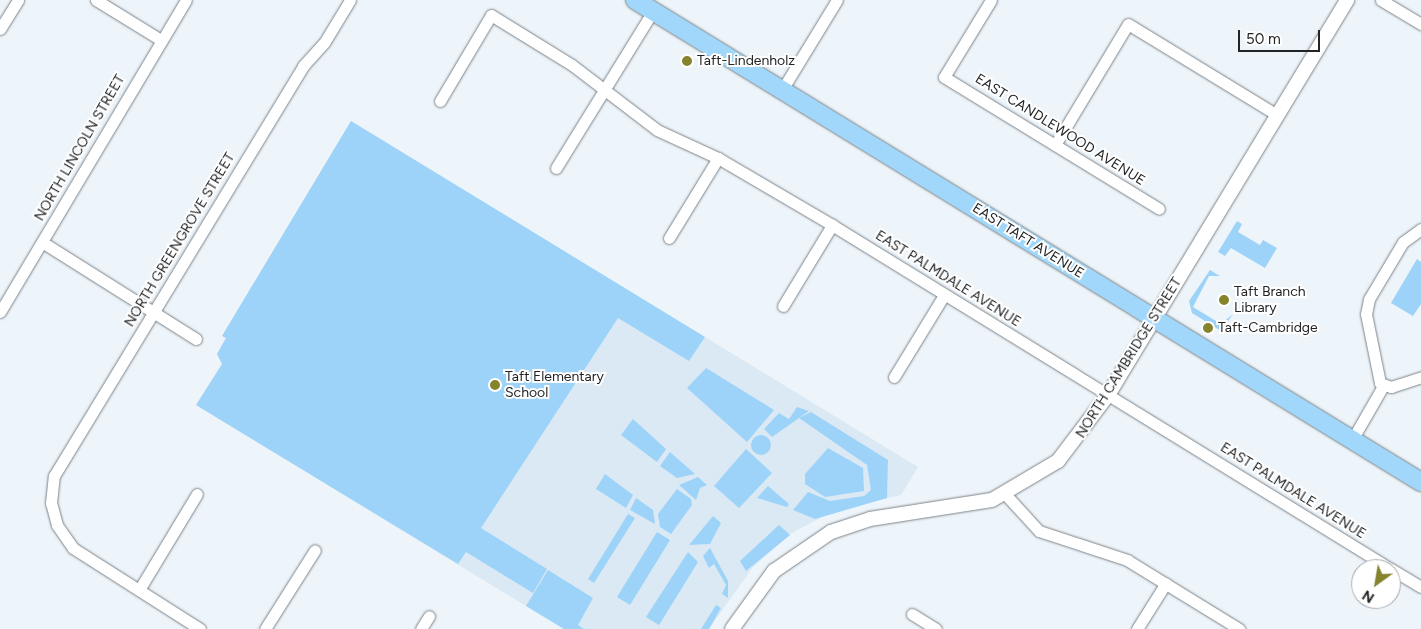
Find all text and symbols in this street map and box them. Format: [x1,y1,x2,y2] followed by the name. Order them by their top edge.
[1241,20,1324,52] scale bar
[1246,30,1281,48] text: 50 m
[697,53,795,69] place label: Taft-Lindenholz
[681,55,693,67] marker: Taft-Lindenholz
[972,71,1148,189] street label: EAST CANDLEWOOD AVENUE
[31,72,129,224] street label: NORTH LINCOLN STREET
[121,150,239,330] street label: NORTH GREENGROVE STREET
[969,200,1087,282] street label: EAST TAFT AVENUE
[872,227,1024,331] street label: EAST PALMDALE AVENUE
[1073,275,1185,441] street label: NORTH CAMBRIDGE STREET
[1234,284,1306,316] place label: Taft Branch Library
[1218,294,1230,306] marker: Taft Branch Library
[1218,320,1318,336] place label: Taft-Cambridge
[1202,322,1214,334] marker: Taft-Cambridge
[505,369,604,402] place label: Taft Elementary School
[489,379,501,391] marker: Taft Elementary School
[1217,439,1369,543] street label: EAST PALMDALE AVENUE
[1351,559,1401,609] north arrow
[1359,586,1377,606] text: N

